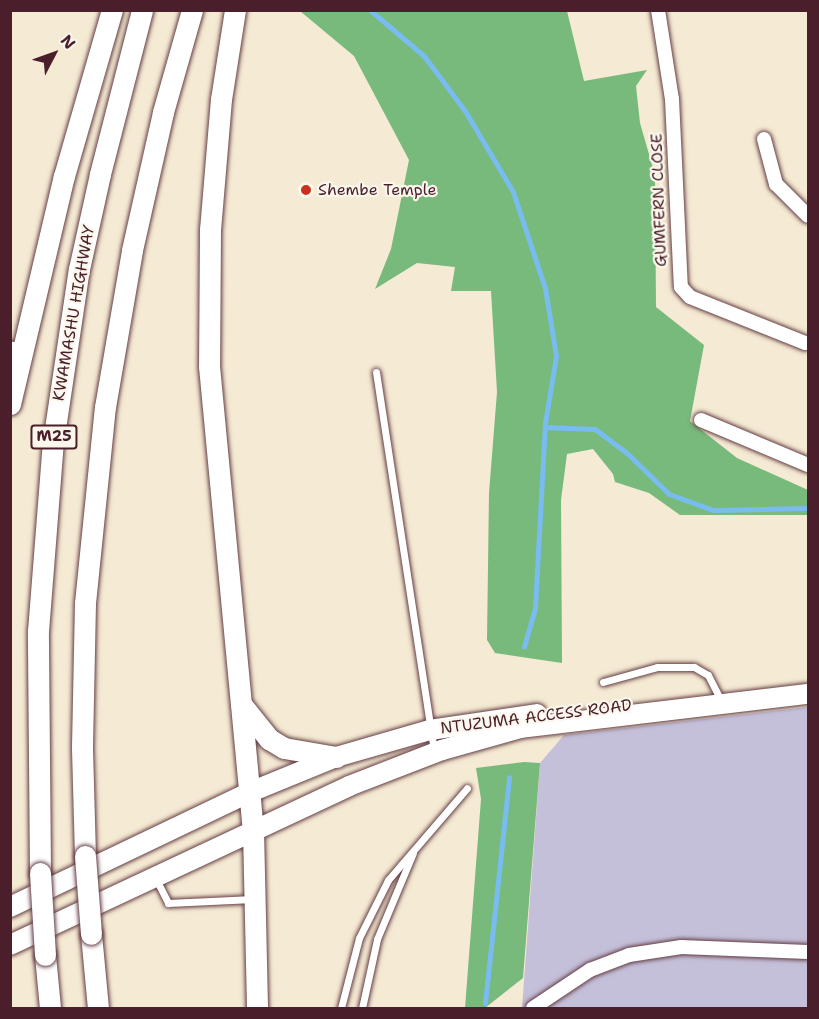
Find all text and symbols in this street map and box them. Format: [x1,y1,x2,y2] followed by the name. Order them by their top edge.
[24,24,84,84] north arrow
[56,30,80,54] text: N
[647,133,671,267] street label: GUMFERN CLOSE
[318,180,436,200] place label: Shembe Temple
[299,183,313,197] marker: Shembe Temple
[49,223,99,403] street label: KWAMASHU HIGHWAY
[30,425,78,449] road number: M25
[439,696,633,738] street label: NTUZUMA ACCESS ROAD

